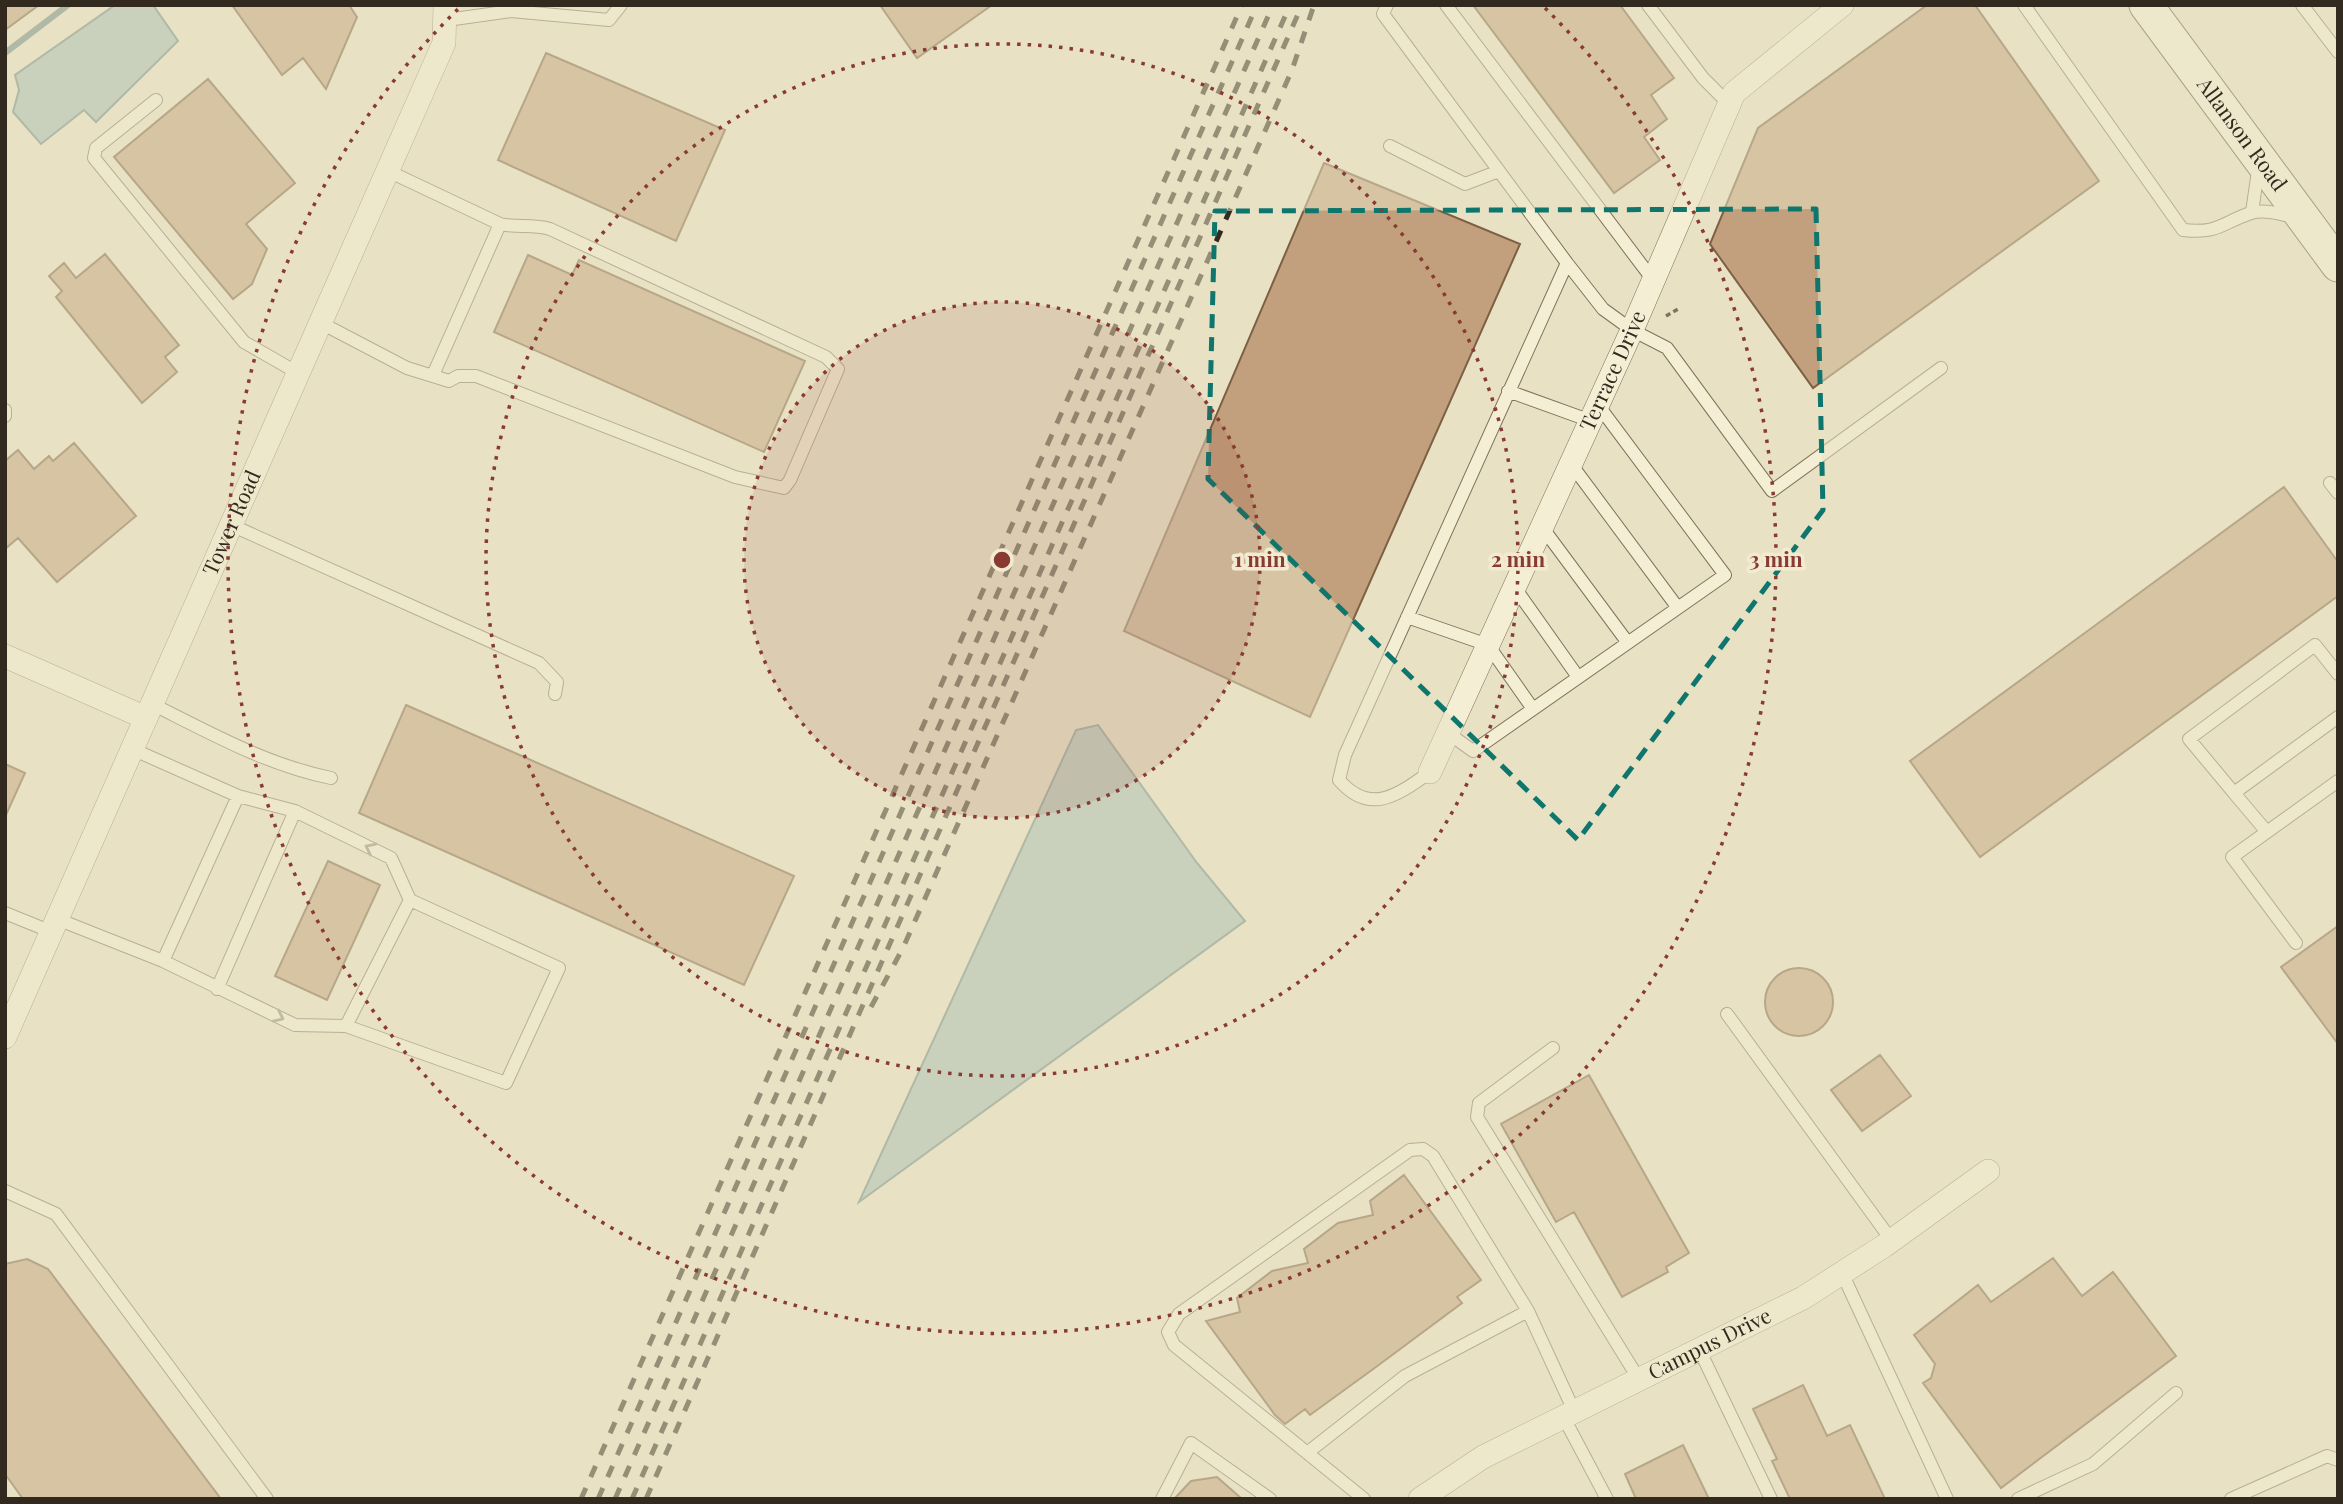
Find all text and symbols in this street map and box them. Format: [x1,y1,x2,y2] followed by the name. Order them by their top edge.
[2191,70,2295,196] street label: Allanson Road
[1572,306,1651,435] street label: Terrace Drive
[195,465,266,579] street label: Tower Road
[1234,544,1286,572] text: 1 min
[1491,544,1545,572] text: 2 min
[1749,544,1803,572] text: 3 min
[990,548,1014,572] centre of rings
[365,843,377,857] one-way arrow
[272,1009,284,1023] one-way arrow
[1643,1300,1775,1385] street label: Campus Drive

